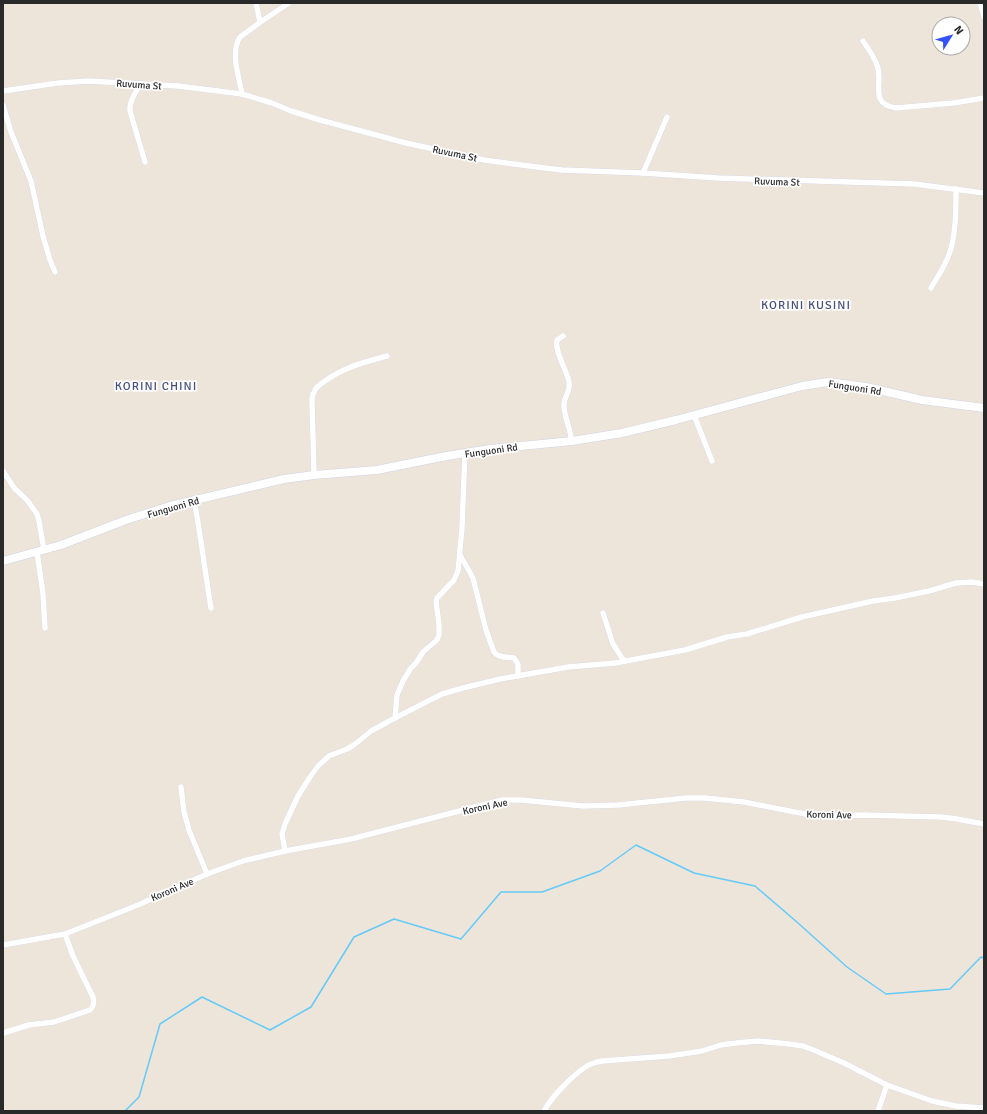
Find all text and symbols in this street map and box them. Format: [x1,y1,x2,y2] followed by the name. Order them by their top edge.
[931,16,971,56] north arrow
[951,23,966,37] text: N
[116,77,163,93] street label: Ruvuma St
[431,143,479,165] street label: Ruvuma St
[754,175,800,189] street label: Ruvuma St
[761,298,851,313] district label: KORINI KUSINI
[828,378,882,398] street label: Funguoni Rd
[115,379,197,394] district label: KORINI CHINI
[464,441,518,461] street label: Funguoni Rd
[146,495,201,521] street label: Funguoni Rd
[462,796,509,818] street label: Koroni Ave
[806,809,852,821] street label: Koroni Ave
[149,876,196,904] street label: Koroni Ave

